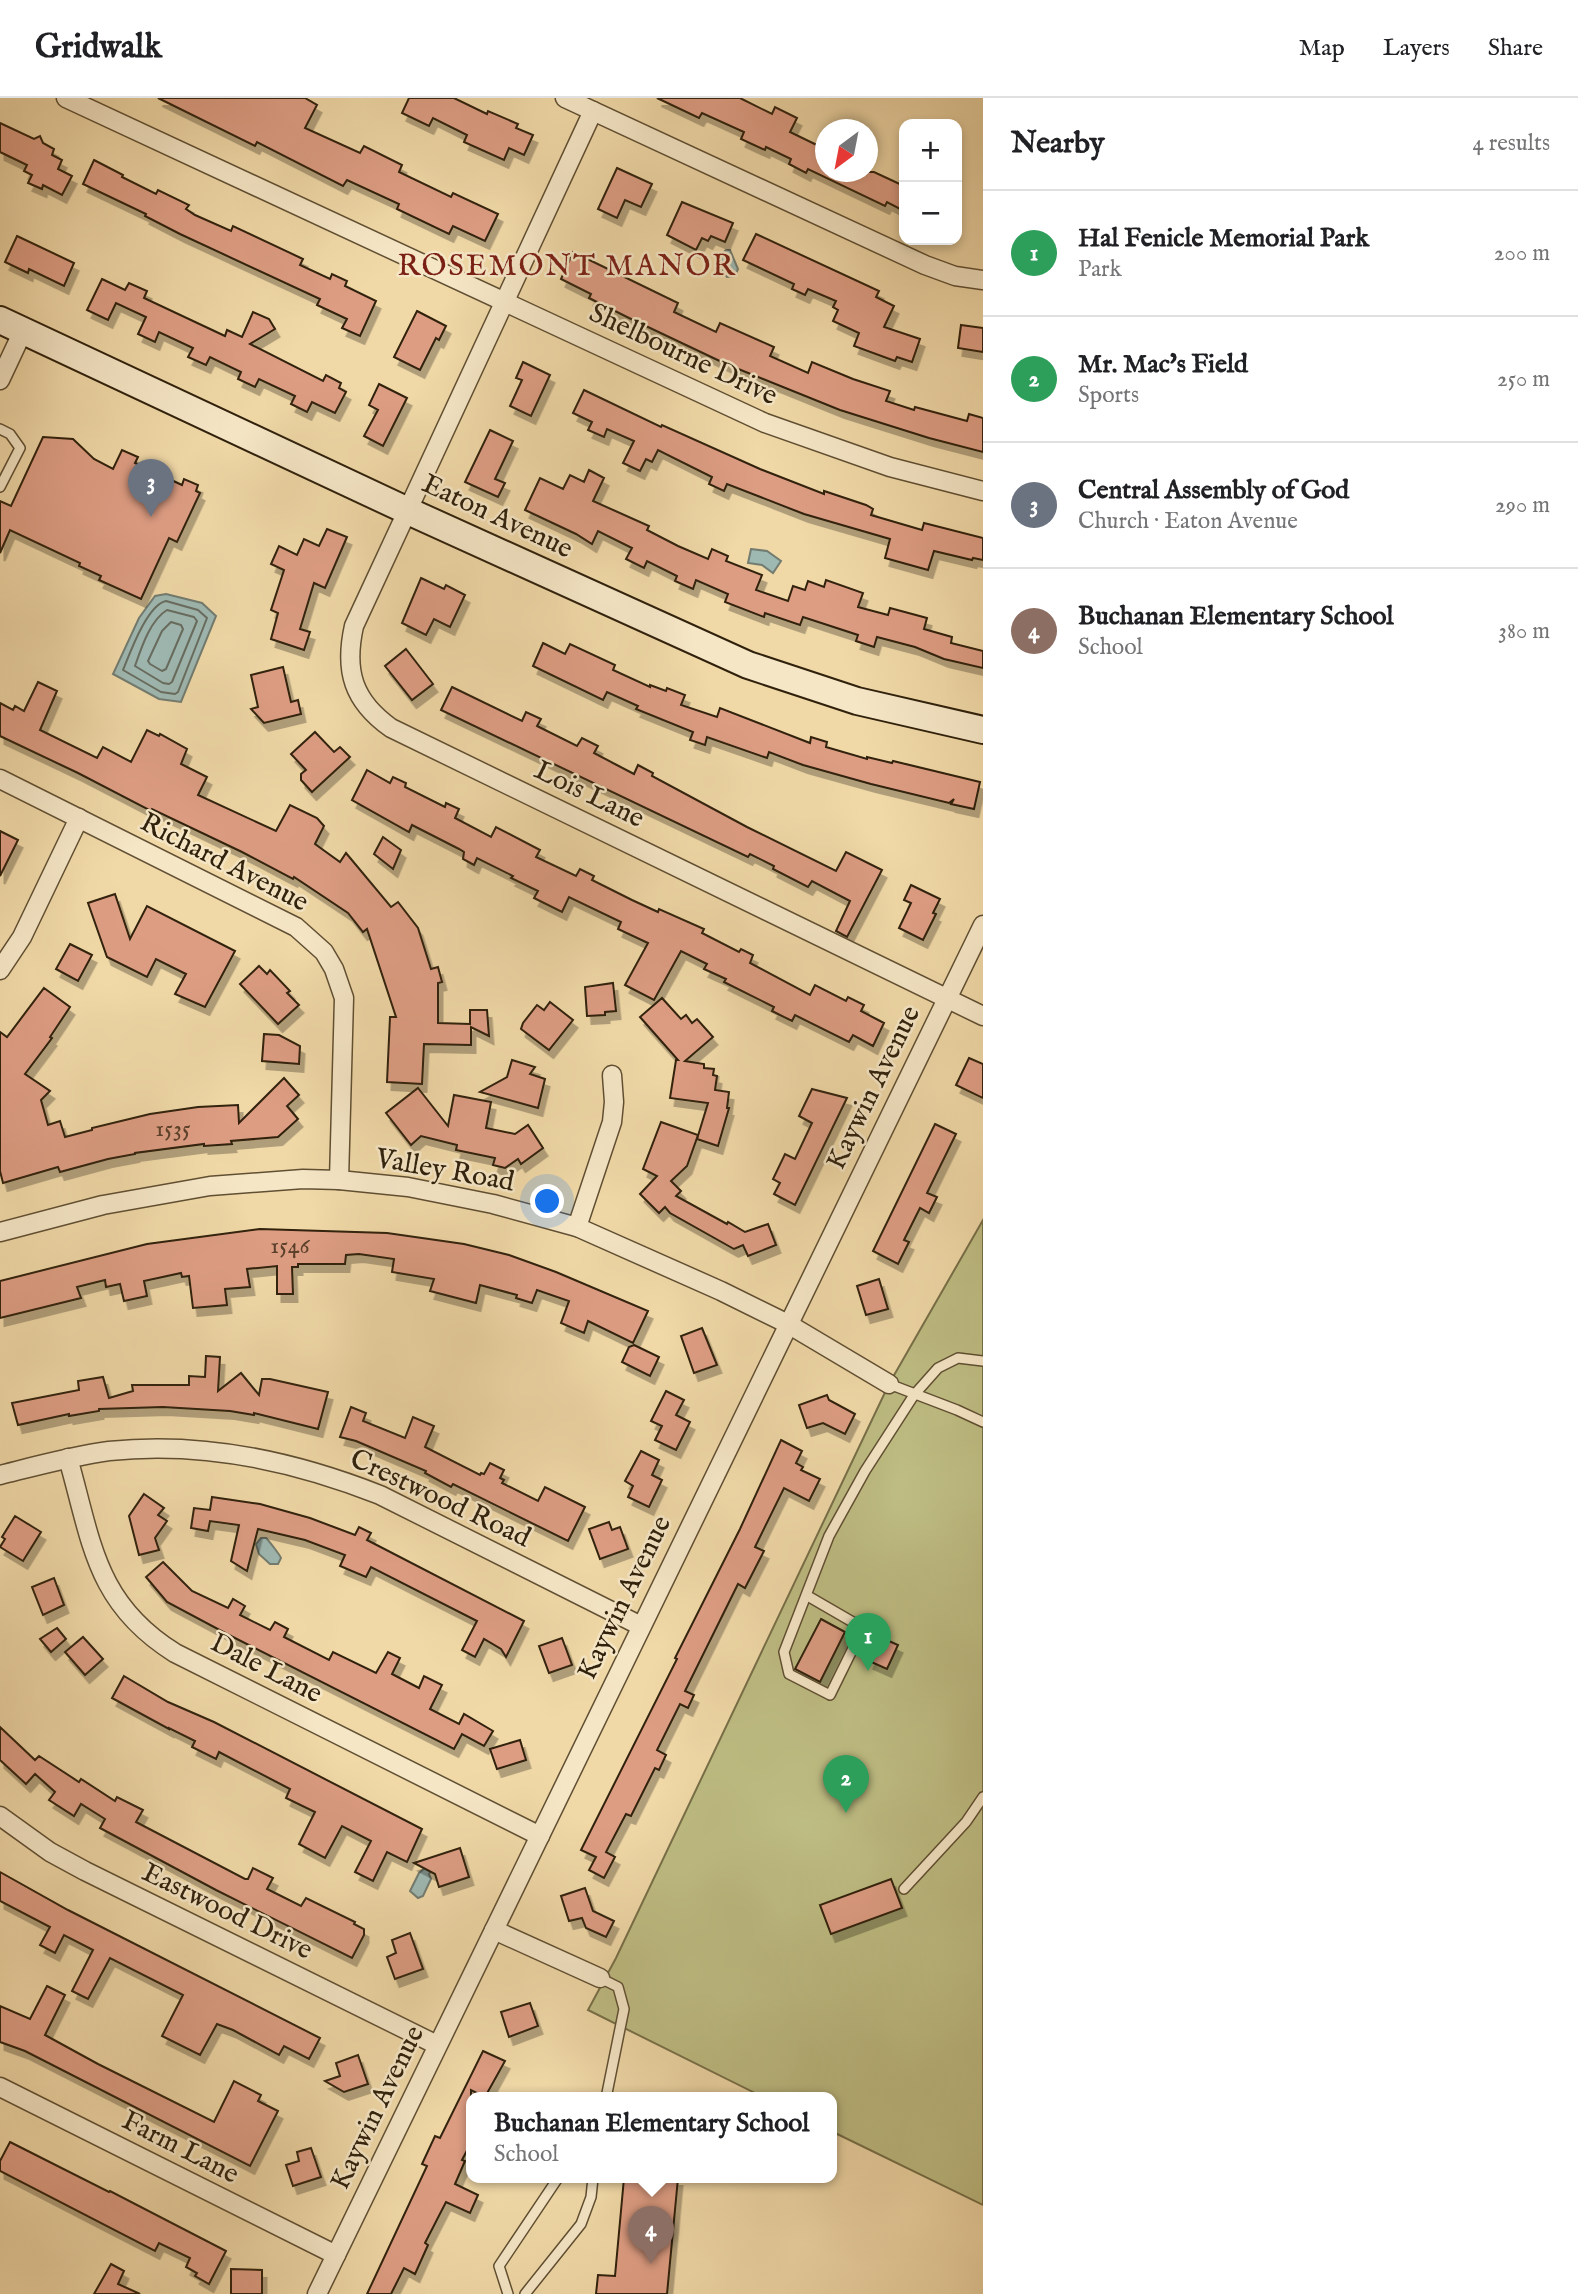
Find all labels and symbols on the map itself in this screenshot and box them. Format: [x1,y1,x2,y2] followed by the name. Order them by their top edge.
[815,119,878,182] north arrow
[397,248,737,286] district label: ROSEMONT MANOR
[583,296,783,414] street label: Shelbourne Drive
[128,459,174,517] pin: 3
[416,467,578,567] street label: Eaton Avenue
[528,753,650,837] street label: Lois Lane
[134,806,314,921] street label: Richard Avenue
[819,1000,929,1176] street label: Kaywin Avenue
[155,1114,191,1145] house number: 1535
[372,1141,517,1200] street label: Valley Road
[530,1184,564,1218] your location
[270,1231,311,1262] house number: 1546
[344,1442,536,1556] street label: Crestwood Road
[570,1510,680,1686] street label: Kaywin Avenue
[845,1613,891,1671] pin: 1
[204,1626,328,1712] street label: Dale Lane
[823,1755,869,1813] pin: 2
[136,1856,318,1968] street label: Eastwood Drive
[323,2020,433,2196] street label: Kaywin Avenue
[115,2104,245,2193] street label: Farm Lane
[628,2206,674,2264] pin: 4

